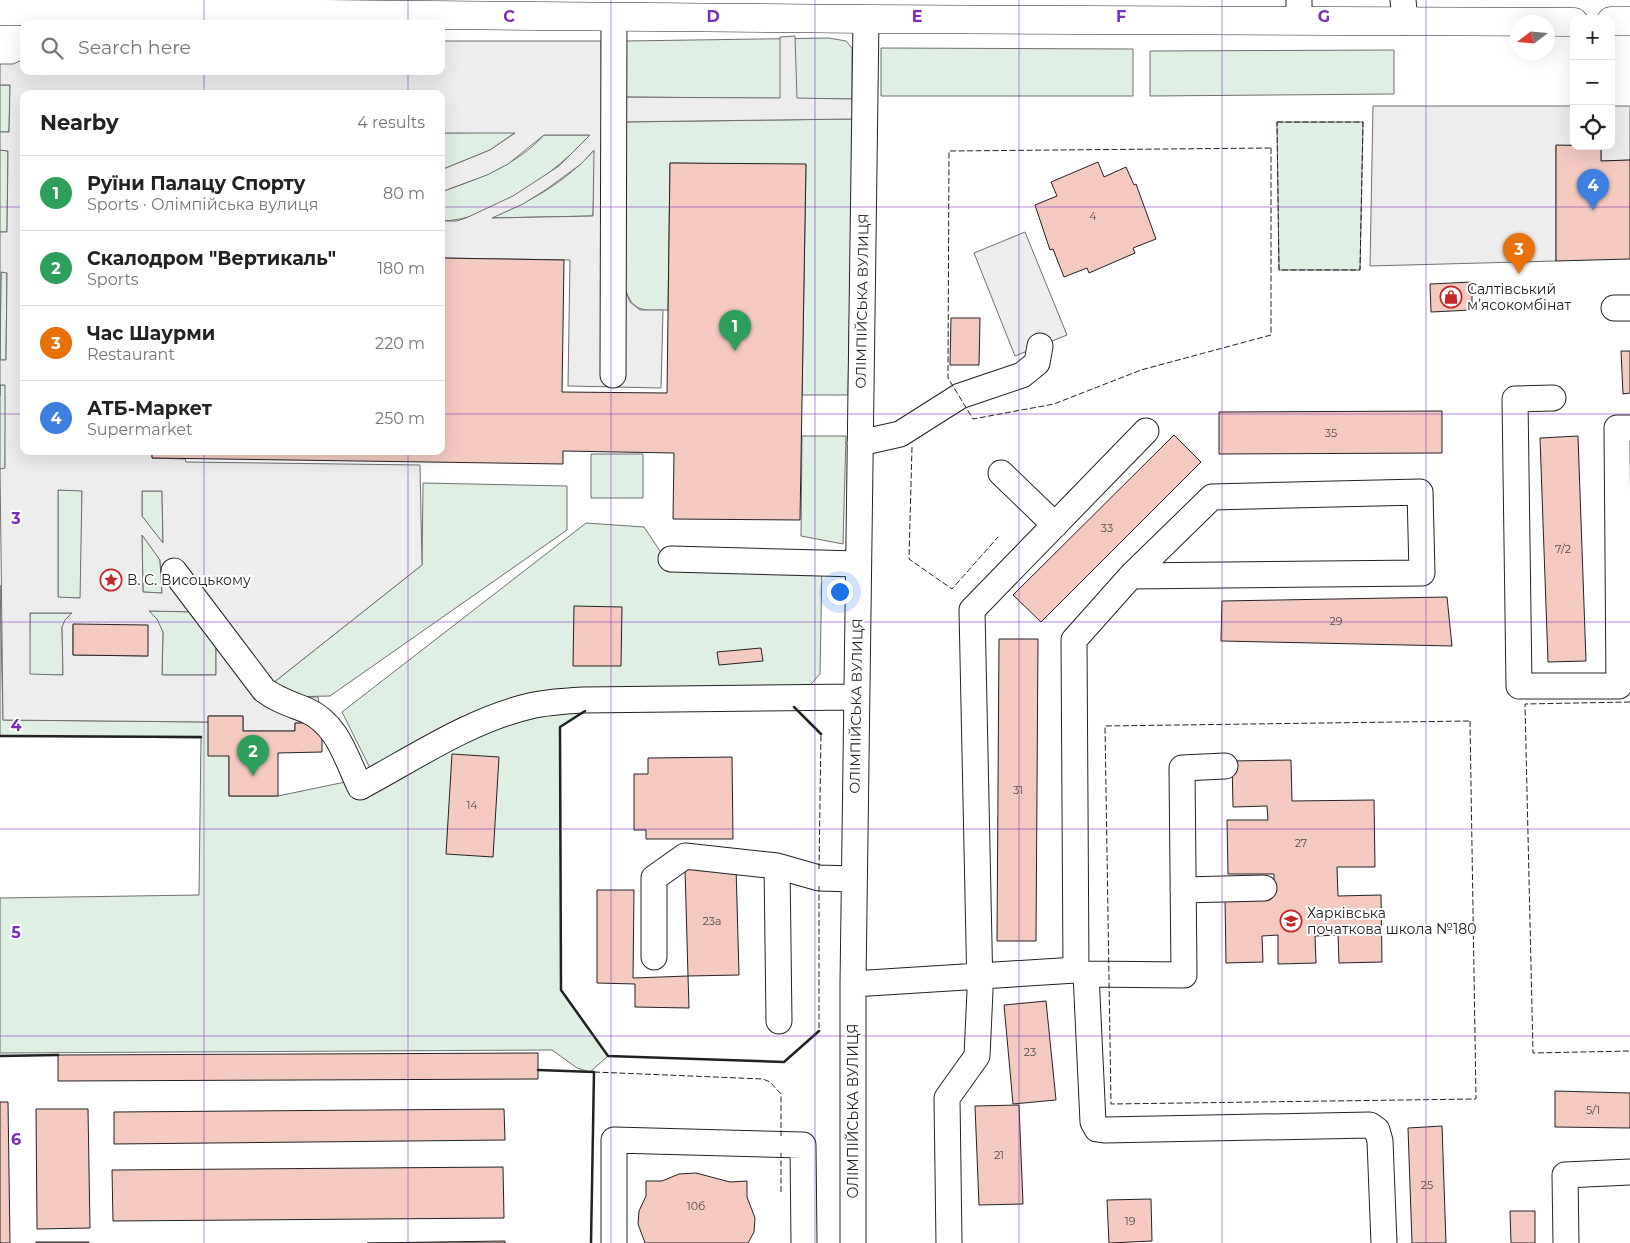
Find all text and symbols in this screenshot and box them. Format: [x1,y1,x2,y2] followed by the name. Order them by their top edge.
[503,7,515,26] text: C
[706,7,720,26] text: D
[912,7,922,26] text: E
[1116,7,1126,26] text: F
[1318,7,1330,26] text: G
[1510,15,1555,60] north arrow
[1570,15,1615,150] map controls
[1570,15,1615,60] button: +
[20,20,445,75] search box
[38,34,66,62] icon: search
[78,36,191,59] text: Search here
[1570,60,1615,105] button: −
[1570,105,1615,150] button: locate
[40,110,119,135] text: Nearby
[357,113,425,132] text: 4 results
[1577,169,1609,210] pin: 4
[87,172,306,195] text: Руїни Палацу Спорту
[53,184,59,203] text: 1
[383,184,425,203] text: 80 m
[87,195,318,214] text: Sports · Олімпійська вулиця
[1089,209,1097,223] house number: 4
[851,213,873,389] street label: ОЛІМПІЙСЬКА ВУЛИЦЯ
[1503,233,1535,274] pin: 3
[87,247,336,270] text: Скалодром "Вертикаль"
[51,259,61,278] text: 2
[377,259,425,278] text: 180 m
[87,270,139,289] text: Sports
[1467,280,1571,314] place label: Салтівський мʼясокомбінат
[1439,285,1463,309] shop icon: Салтівський мʼясокомбінат
[719,310,751,351] pin: 1
[87,322,215,345] text: Час Шаурми
[51,334,61,353] text: 3
[375,334,425,353] text: 220 m
[87,345,175,364] text: Restaurant
[87,397,212,420] text: АТБ-Маркет
[50,409,62,428] text: 4
[375,409,425,428] text: 250 m
[87,420,193,439] text: Supermarket
[1325,426,1337,440] house number: 35
[10,509,21,528] text: 3
[1101,521,1113,535] house number: 33
[1555,542,1571,556] house number: 7/2
[99,568,123,592] place icon: В. С. Висоцькому
[127,571,251,589] place label: В. С. Висоцькому
[827,579,853,605] your location
[1330,614,1343,628] house number: 29
[845,618,867,794] street label: ОЛІМПІЙСЬКА ВУЛИЦЯ
[10,716,22,735] text: 4
[237,735,269,776] pin: 2
[1013,783,1023,797] house number: 31
[466,798,478,812] house number: 14
[1295,836,1307,850] house number: 27
[1307,904,1477,938] place label: Харківська початкова школа №180
[1279,909,1303,933] school or university icon: Харківська початкова школа №180
[703,914,721,928] house number: 23а
[11,923,21,942] text: 5
[844,1023,862,1199] street label: ОЛІМПІЙСЬКА ВУЛИЦЯ
[1024,1045,1036,1059] house number: 23
[1586,1103,1600,1117] house number: 5/1
[11,1130,21,1149] text: 6
[994,1148,1004,1162] house number: 21
[1421,1178,1433,1192] house number: 25
[687,1199,705,1213] house number: 10б
[1125,1214,1136,1228] house number: 19

